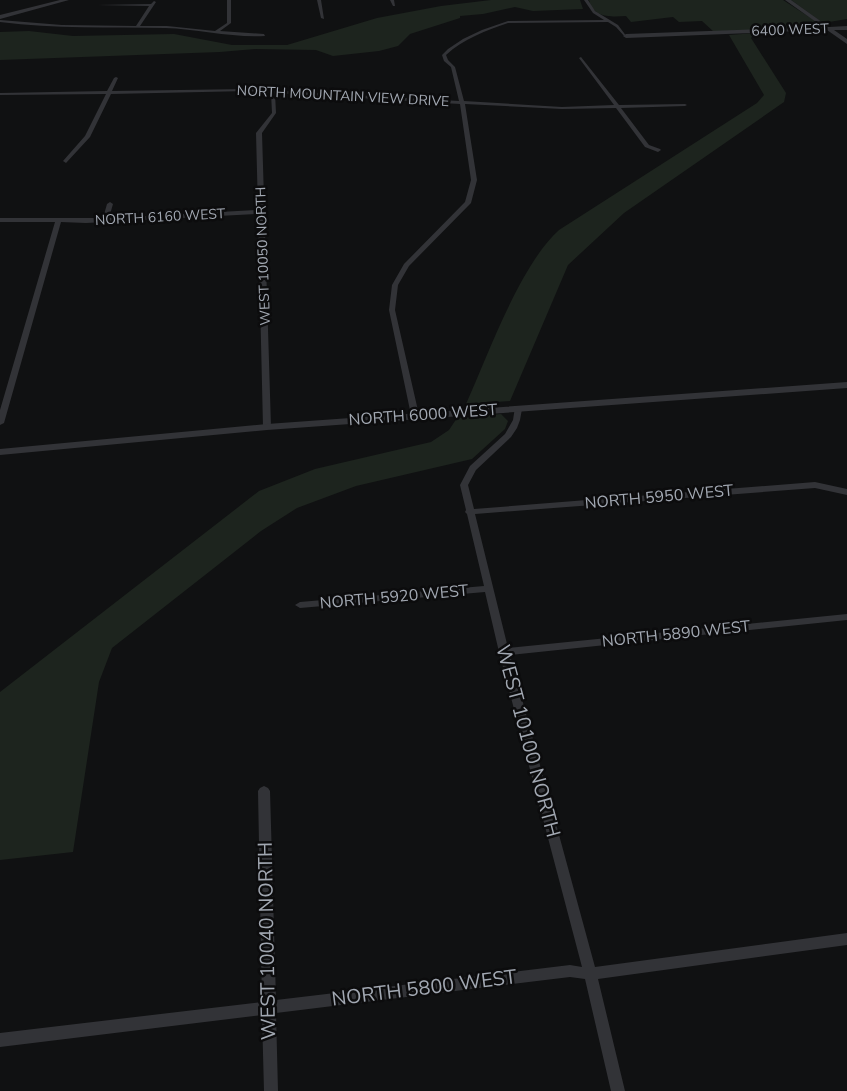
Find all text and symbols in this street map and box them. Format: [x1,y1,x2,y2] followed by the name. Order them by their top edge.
[751,19,830,41] street label: 6400 WEST
[236,81,450,111] street label: NORTH MOUNTAIN VIEW DRIVE
[251,186,275,326] street label: WEST 10050 NORTH
[94,204,226,230] street label: NORTH 6160 WEST
[348,399,498,431] street label: NORTH 6000 WEST
[584,480,735,514] street label: NORTH 5950 WEST
[319,580,470,614] street label: NORTH 5920 WEST
[601,615,752,653] street label: NORTH 5890 WEST
[489,642,567,840] street label: WEST 10100 NORTH
[252,842,282,1040] street label: WEST 10040 NORTH
[330,963,518,1013] street label: NORTH 5800 WEST

